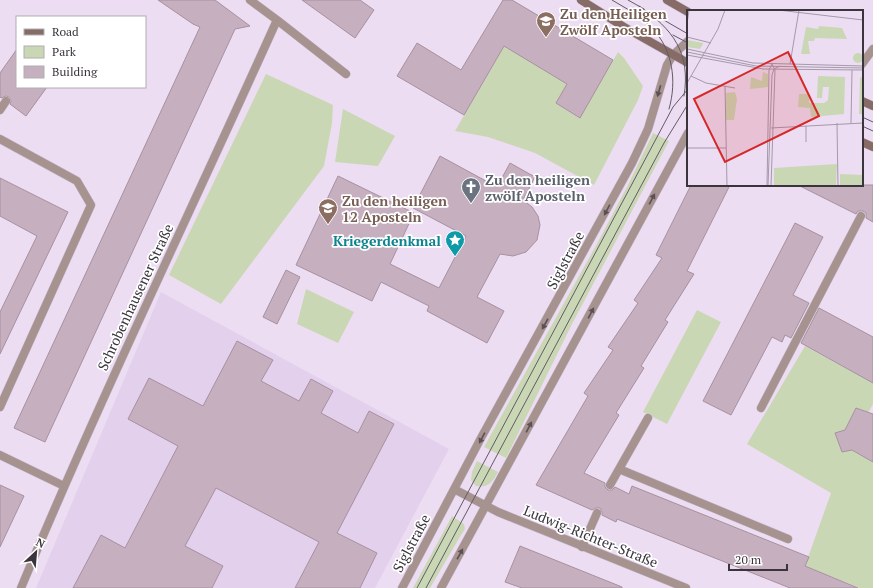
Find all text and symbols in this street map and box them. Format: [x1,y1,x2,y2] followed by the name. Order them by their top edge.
[560,4,667,39] place label: Zu den Heiligen Zwölf Aposteln
[535,10,557,38] school or university icon: Zu den Heiligen Zwölf Aposteln
[687,10,863,186] inset map
[16,16,146,88] legend
[52,24,79,39] text: Road
[52,44,77,59] text: Park
[52,64,98,79] text: Building
[656,85,662,97] one-way arrow
[485,170,590,205] place label: Zu den heiligen zwölf Aposteln
[460,176,482,204] church icon: Zu den heiligen zwölf Aposteln
[342,191,447,226] place label: Zu den heiligen 12 Aposteln
[649,193,656,204] one-way arrow
[317,197,339,225] school or university icon: Zu den heiligen 12 Aposteln
[603,204,610,215] one-way arrow
[93,220,177,374] street label: Schrobenhausener Straße
[542,228,588,292] street label: Siglstraße
[444,229,466,257] place icon: Kriegerdenkmal
[333,231,441,250] place label: Kriegerdenkmal
[587,307,594,319] one-way arrow
[541,318,548,330] one-way arrow
[526,422,532,433] one-way arrow
[479,432,485,443] one-way arrow
[521,500,661,572] street label: Ludwig-Richter-Straße
[388,511,434,575] street label: Siglstraße
[16,532,56,572] north arrow
[34,535,48,551] text: N
[729,546,787,572] scale bar
[457,548,463,560] one-way arrow
[735,552,762,567] text: 20 m

